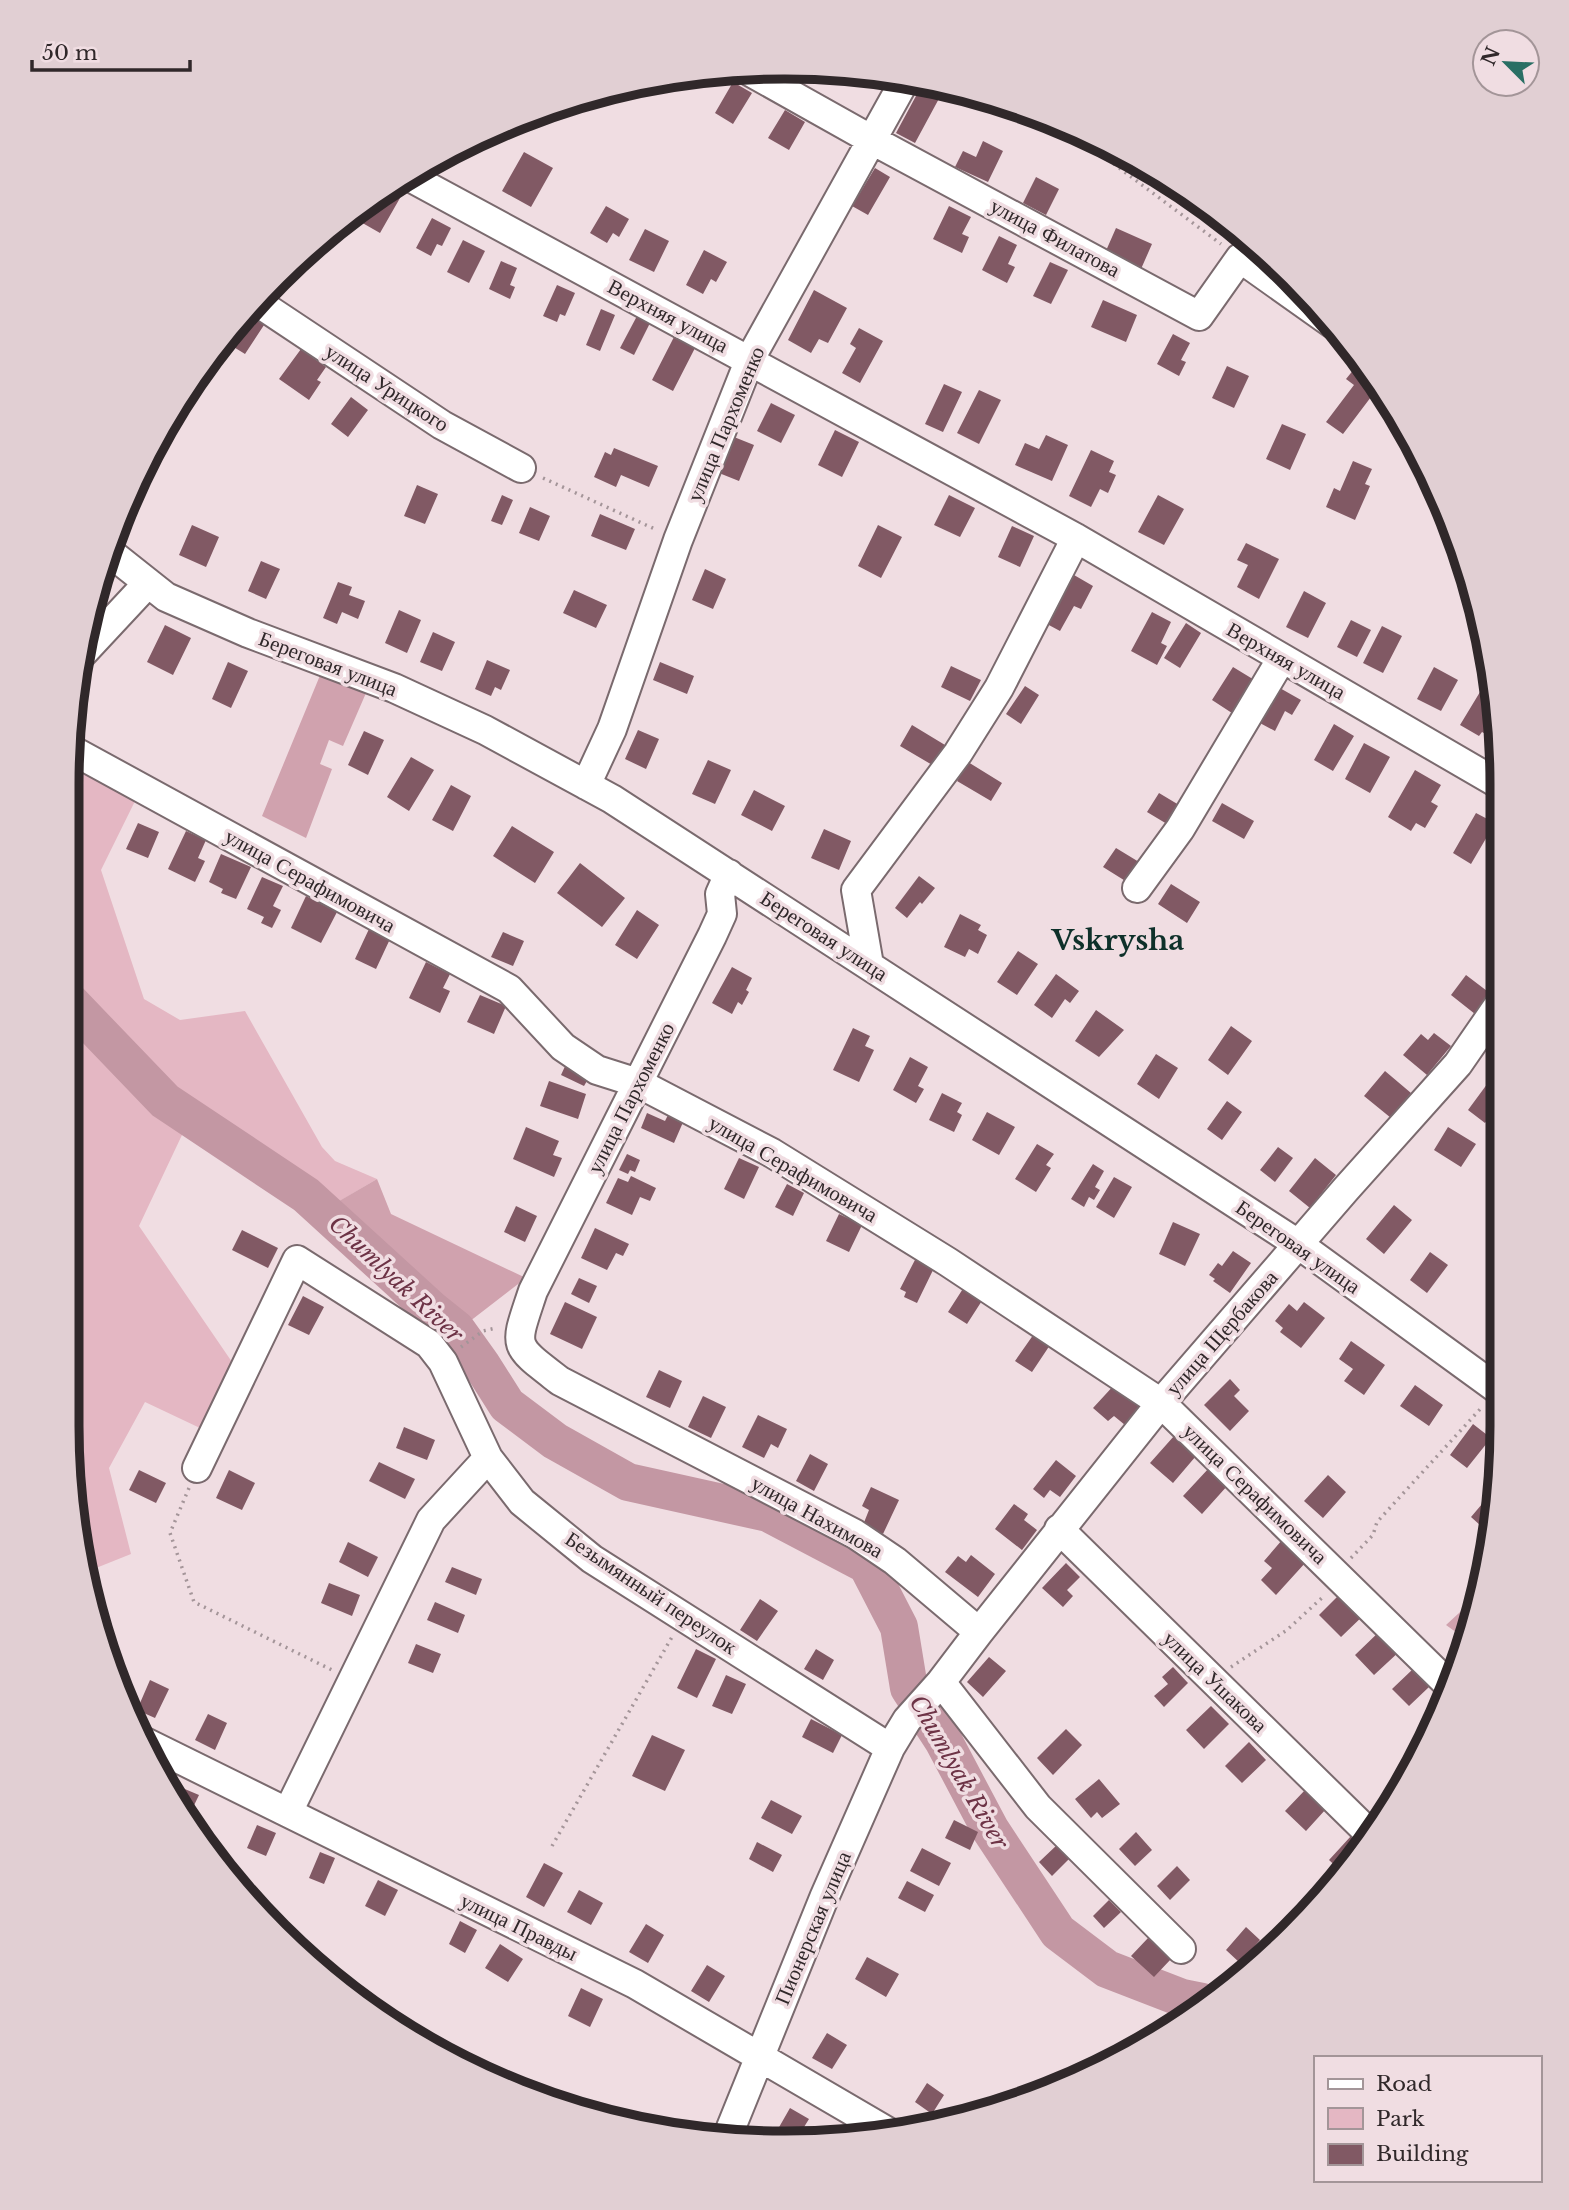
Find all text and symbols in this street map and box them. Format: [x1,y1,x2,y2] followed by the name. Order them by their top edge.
[32,28,189,72] scale bar
[1471,28,1541,98] north arrow
[42,40,98,66] text: 50 m
[1477,43,1505,69] text: N
[986,193,1125,283] street label: улица Филатова
[603,273,733,359] street label: Верхняя улица
[320,338,454,438] street label: улица Урицкого
[682,342,770,506] street label: улица Пархоменко
[1222,617,1351,706] street label: Верхняя улица
[255,626,402,703] street label: Береговая улица
[220,823,400,939] street label: улица Серафимовича
[756,885,893,987] street label: Береговая улица
[1051,923,1184,958] district label: Vskrysha
[582,1018,680,1178] street label: улица Пархоменко
[704,1110,883,1228] street label: улица Серафимовича
[1231,1194,1366,1300] street label: Береговая улица
[323,1210,470,1349] water label: Chumlyak River
[1161,1265,1284,1401] street label: улица Щербакова
[1177,1418,1333,1570] street label: улица Серафимовича
[746,1470,888,1564] street label: улица Нахимова
[560,1526,742,1661] street label: Безымянный переулок
[1157,1626,1273,1739] street label: улица Ушакова
[904,1690,1015,1855] water label: Chumlyak River
[769,1847,857,2009] street label: Пионерская улица
[456,1887,582,1967] street label: улица Правды
[1314,2056,1541,2182] legend
[1376,2071,1432,2097] text: Road
[1376,2106,1425,2132] text: Park
[1376,2141,1469,2167] text: Building

